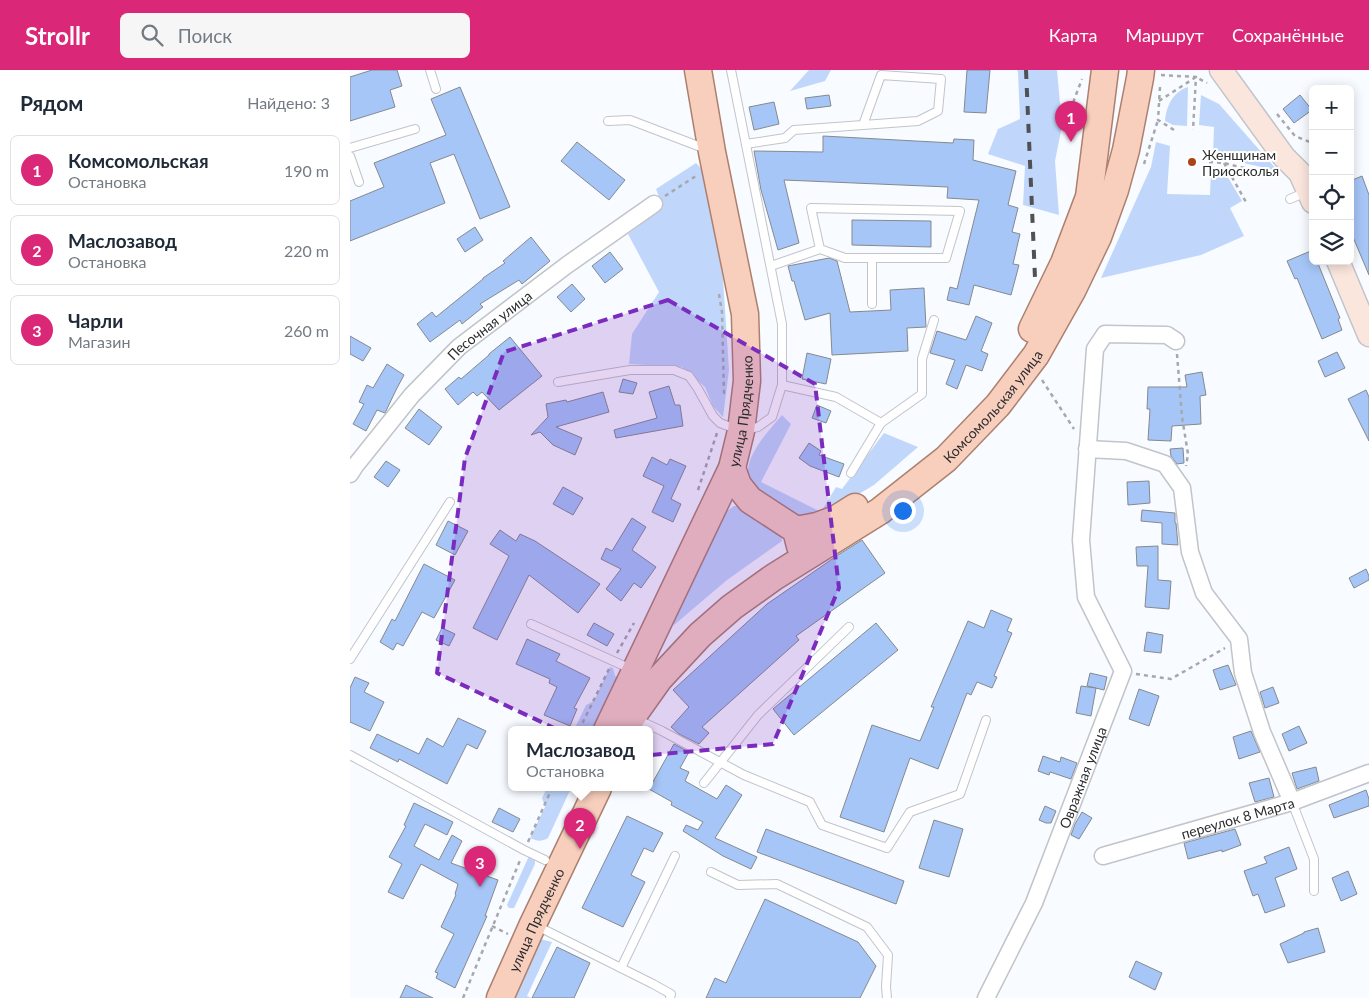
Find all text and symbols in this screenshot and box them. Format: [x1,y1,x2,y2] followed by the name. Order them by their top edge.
[120,13,470,58] search box
[25,21,90,50] text: Strollr
[138,21,166,49] icon: search
[178,24,232,47] text: Поиск
[1049,24,1097,46] text: Карта
[1125,24,1204,46] text: Маршрут
[1232,24,1344,46] text: Сохранённые
[1309,85,1354,265] map controls
[1309,85,1354,130] button: +
[20,90,83,115] text: Рядом
[247,93,330,112] text: Найдено: 3
[1055,101,1087,142] pin: 1
[1309,130,1354,175] button: −
[1202,146,1279,179] place label: Женщинам Приосколья
[68,149,209,172] text: Комсомольская
[1186,156,1198,168] marker: Женщинам Приосколья
[32,161,42,180] text: 1
[284,161,329,180] text: 190 m
[68,172,147,191] text: Остановка
[1309,175,1354,220] button: locate
[1309,220,1354,265] button: layers
[68,229,177,252] text: Маслозавод
[32,241,42,260] text: 2
[284,241,329,260] text: 220 m
[68,252,147,271] text: Остановка
[443,287,535,363] street label: Песочная улица
[68,309,123,332] text: Чарли
[32,321,42,340] text: 3
[284,321,329,340] text: 260 m
[68,332,130,351] text: Магазин
[939,347,1046,466] street label: Комсомольская улица
[724,355,756,469] street label: улица Прядченко
[890,498,916,524] your location
[1055,724,1109,831] street label: Овражная улица
[508,726,653,791] popup
[526,738,635,761] text: Маслозавод
[526,761,605,780] text: Остановка
[1179,793,1296,842] street label: переулок 8 Марта
[564,808,596,849] pin: 2
[464,846,496,887] pin: 3
[504,865,567,974] street label: улица Прядченко

